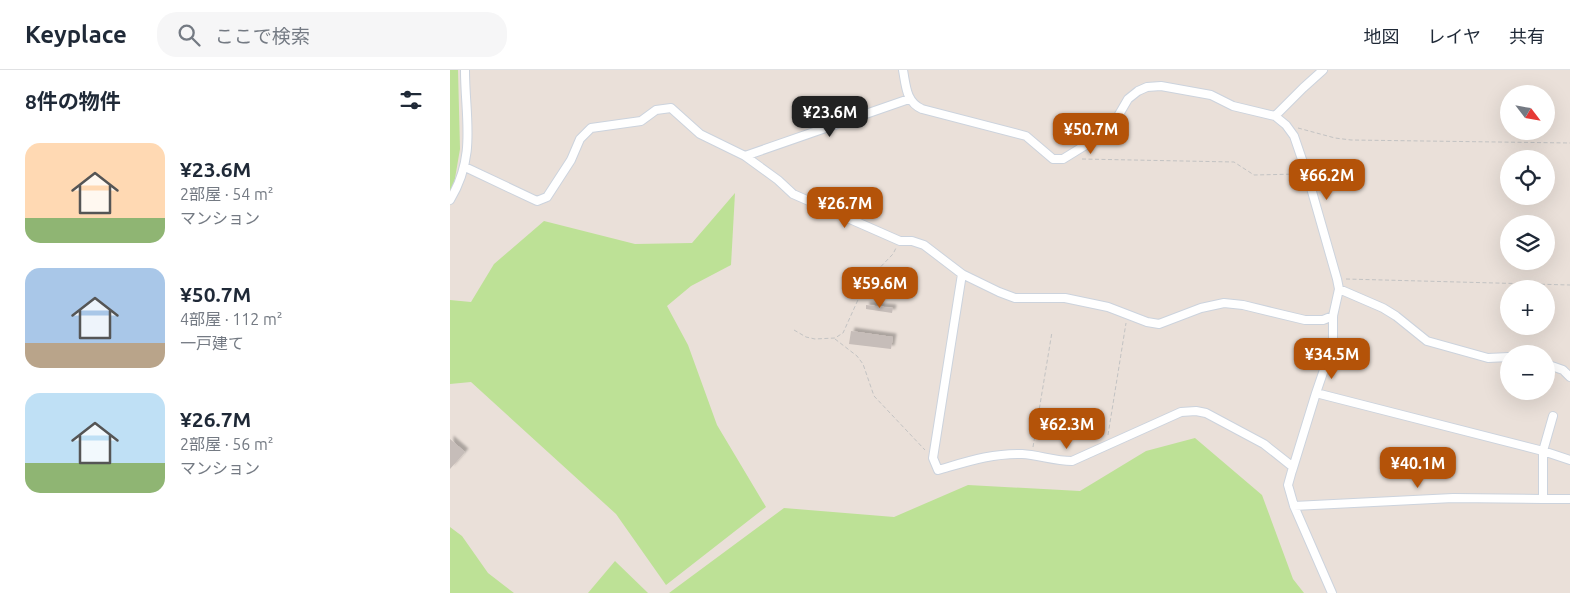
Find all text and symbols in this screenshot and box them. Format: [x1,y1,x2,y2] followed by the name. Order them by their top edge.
[157,12,507,57] search box
[25,21,127,48] text: Keyplace
[175,21,203,49] icon: search
[215,25,310,47] text: ここで検索
[1364,26,1400,46] text: 地図
[1428,26,1481,46] text: レイヤ
[1509,26,1545,46] text: 共有
[1500,85,1555,140] north arrow
[1500,85,1555,400] map controls
[397,86,425,114] icon: filters
[25,89,121,113] text: 8件の物件
[789,96,871,138] pin: ¥23.6M
[803,103,857,121] text: ¥23.6M
[1050,112,1132,155] pin: ¥50.7M
[1064,120,1118,138] text: ¥50.7M
[1500,150,1555,205] button: locate
[180,157,251,181] text: ¥23.6M
[1286,158,1368,201] pin: ¥66.2M
[65,163,125,223] icon: home
[1300,166,1354,184] text: ¥66.2M
[180,185,274,203] text: 2部屋 · 54 m²
[804,186,886,229] pin: ¥26.7M
[818,194,872,212] text: ¥26.7M
[180,209,260,227] text: マンション
[1500,215,1555,270] button: layers
[839,266,921,309] pin: ¥59.6M
[853,274,907,292] text: ¥59.6M
[1500,280,1555,335] button: +
[180,282,251,306] text: ¥50.7M
[65,288,125,348] icon: home
[180,310,283,328] text: 4部屋 · 112 m²
[180,334,244,352] text: 一戸建て
[1291,338,1373,380] pin: ¥34.5M
[1305,345,1359,363] text: ¥34.5M
[1500,345,1555,400] button: −
[180,407,251,431] text: ¥26.7M
[1026,408,1108,450] pin: ¥62.3M
[65,413,125,473] icon: home
[1040,415,1094,433] text: ¥62.3M
[180,435,274,453] text: 2部屋 · 56 m²
[1377,446,1459,489] pin: ¥40.1M
[1391,454,1445,472] text: ¥40.1M
[180,459,260,477] text: マンション

